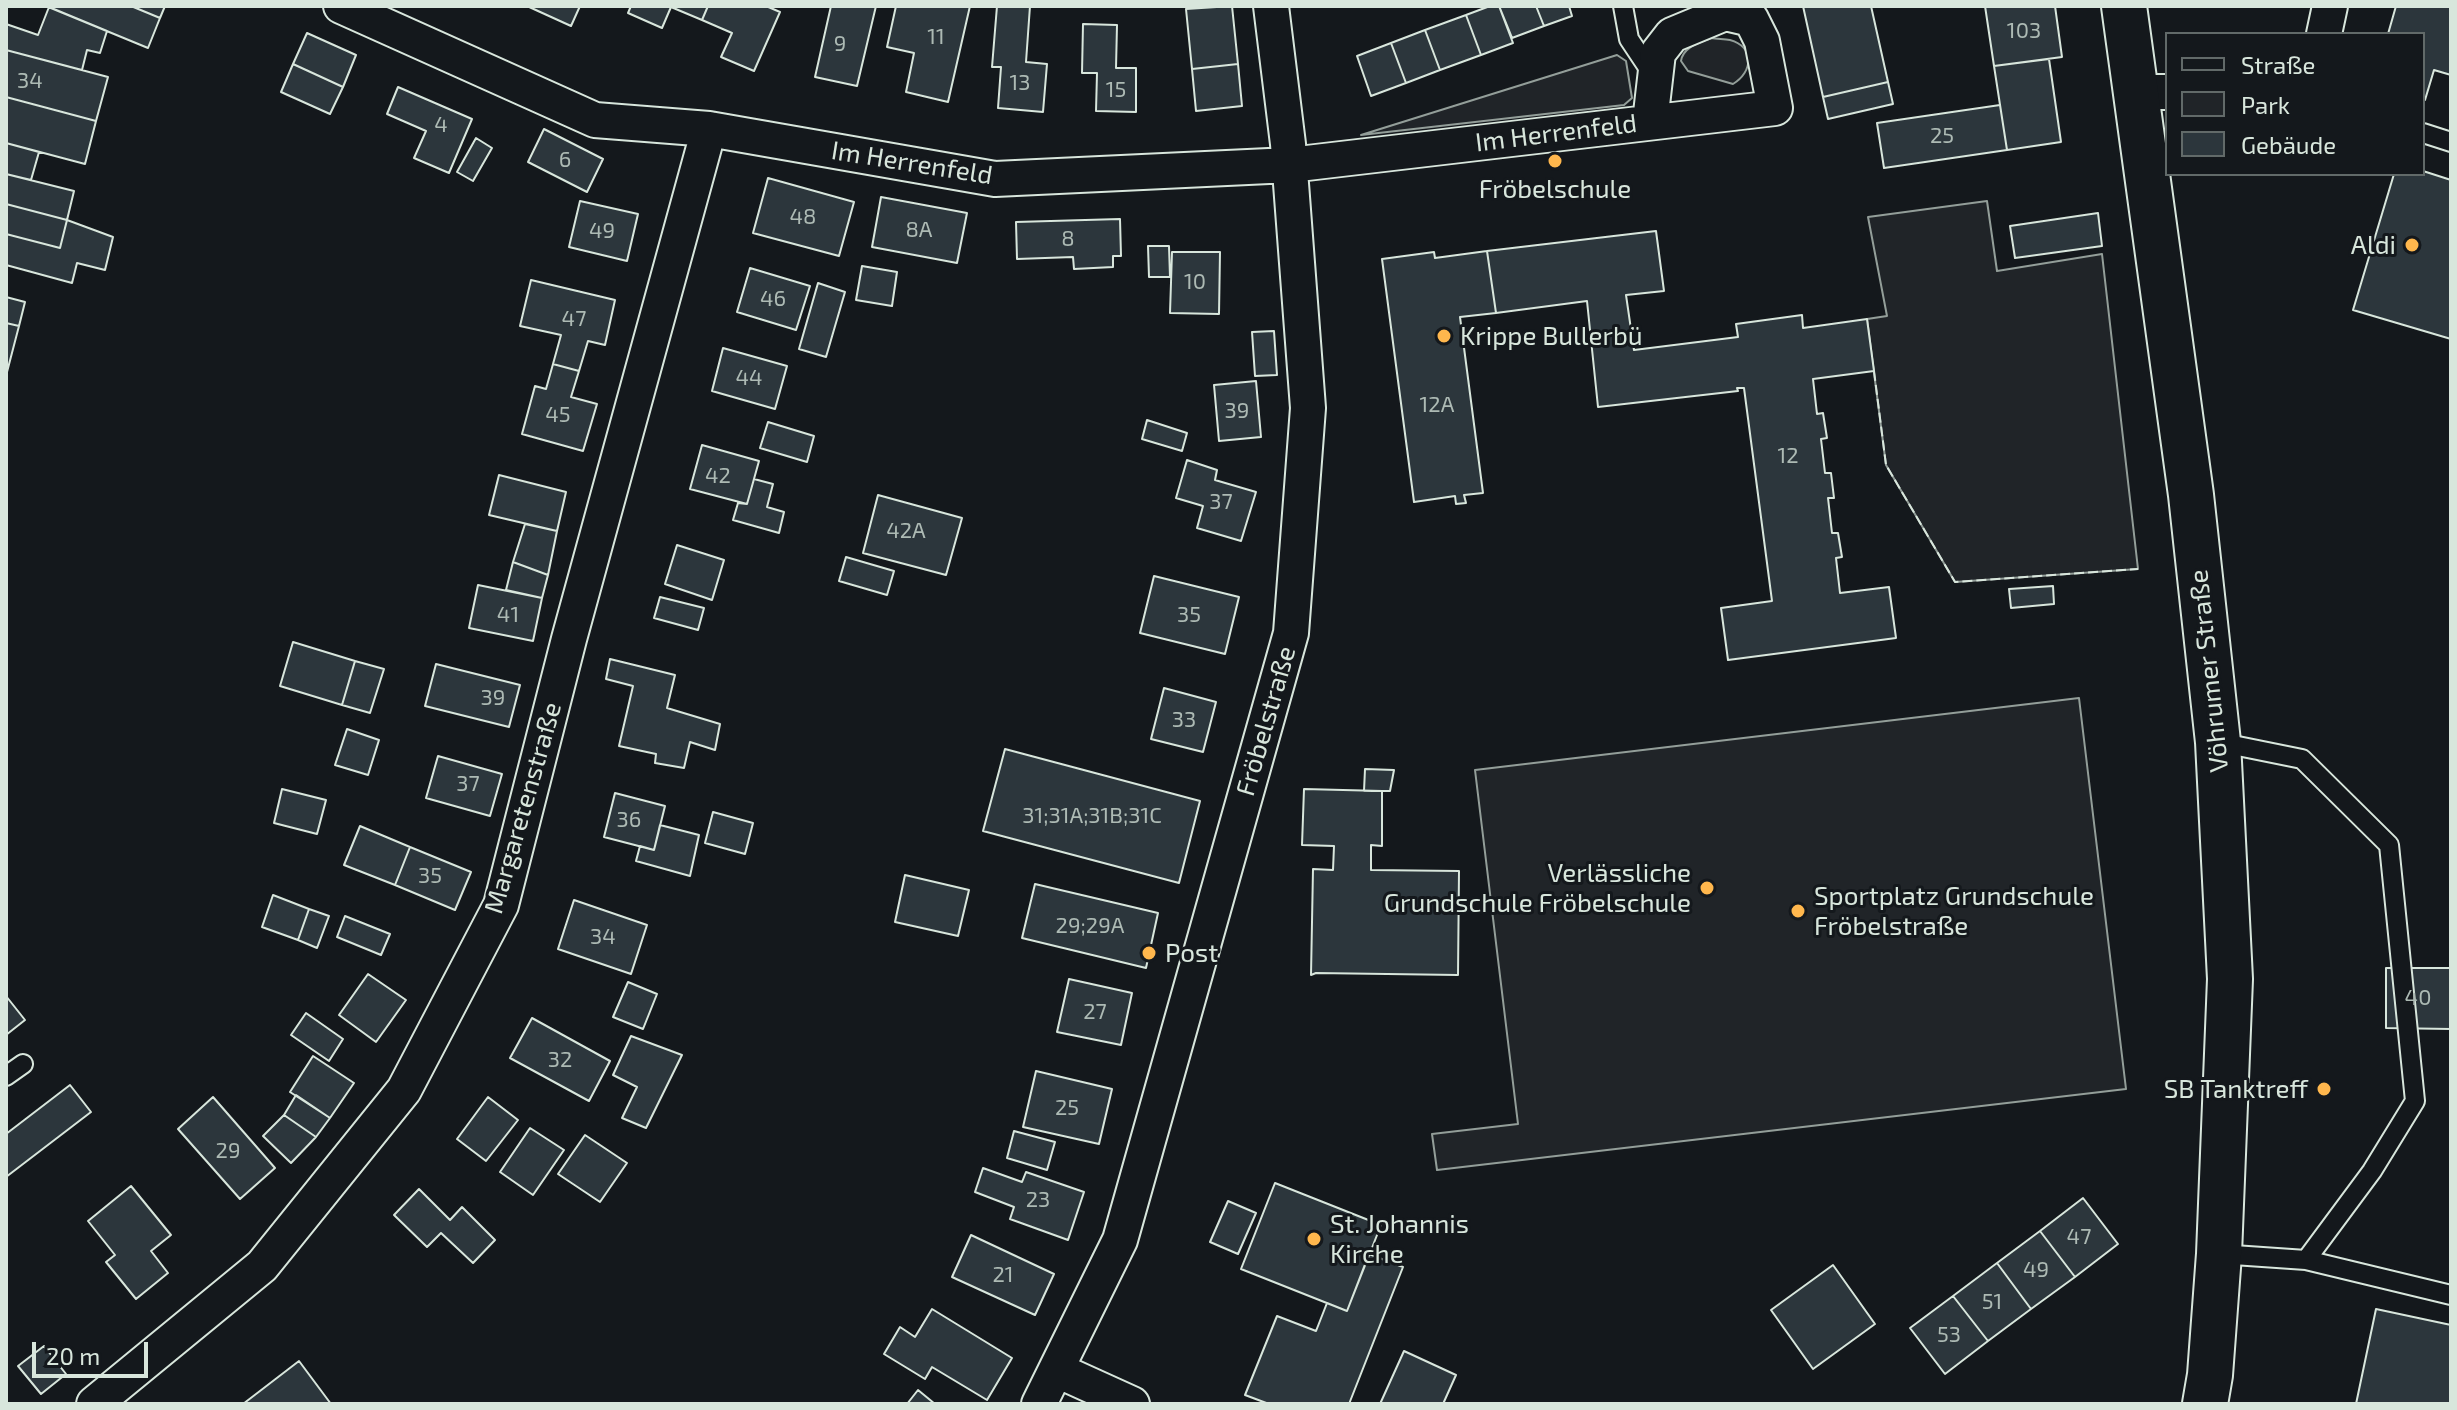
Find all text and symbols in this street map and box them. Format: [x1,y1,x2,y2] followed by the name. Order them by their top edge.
[2007,18,2041,44] house number: 103
[927,24,945,50] house number: 11
[834,31,846,57] house number: 9
[2165,32,2425,176] legend
[2241,50,2315,79] text: Straße
[17,68,43,94] house number: 34
[1010,70,1030,96] house number: 13
[1106,77,1126,103] house number: 15
[2241,90,2290,119] text: Park
[1473,108,1639,158] street label: Im Herrenfeld
[434,112,448,138] house number: 4
[1930,123,1954,149] house number: 25
[2241,130,2336,159] text: Gebäude
[829,135,995,191] street label: Im Herrenfeld
[559,147,571,173] house number: 6
[1546,152,1564,170] marker: Fröbelschule
[1479,173,1631,205] place label: Fröbelschule
[790,204,816,230] house number: 48
[905,217,933,243] house number: 8A
[589,218,615,244] house number: 49
[1061,226,1075,252] house number: 8
[2351,229,2396,261] place label: Aldi
[2403,236,2421,254] marker: Aldi
[1184,269,1206,295] house number: 10
[760,286,786,312] house number: 46
[562,306,586,332] house number: 47
[1460,320,1643,352] place label: Krippe Bullerbü
[1435,327,1453,345] marker: Krippe Bullerbü
[735,365,763,391] house number: 44
[1420,392,1454,418] house number: 12A
[1225,398,1249,424] house number: 39
[545,402,571,428] house number: 45
[1777,443,1799,469] house number: 12
[705,463,731,489] house number: 42
[1209,489,1233,515] house number: 37
[886,518,926,544] house number: 42A
[2183,568,2235,774] street label: Vöhrumer Straße
[497,602,519,628] house number: 41
[1177,602,1201,628] house number: 35
[1230,643,1302,799] street label: Fröbelstraße
[481,685,505,711] house number: 39
[478,699,568,917] street label: Margaretenstraße
[1172,707,1196,733] house number: 33
[456,771,480,797] house number: 37
[1022,803,1162,829] house number: 31;31A;31B;31C
[617,807,641,833] house number: 36
[1384,857,1691,918] place label: Verlässliche Grundschule Fröbelschule
[418,863,442,889] house number: 35
[1698,879,1716,897] marker: Verlässliche Grundschule Fröbelschule
[1814,880,2094,942] place label: Sportplatz Grundschule Fröbelstraße
[1789,902,1807,920] marker: Sportplatz Grundschule Fröbelstraße
[1056,913,1124,939] house number: 29;29A
[590,924,616,950] house number: 34
[1165,937,1218,969] place label: Post
[1140,944,1158,962] marker: Post
[2405,985,2431,1011] house number: 40
[1083,999,1107,1025] house number: 27
[548,1047,572,1073] house number: 32
[2164,1073,2308,1105] place label: SB Tanktreff
[2315,1080,2333,1098] marker: SB Tanktreff
[1055,1095,1079,1121] house number: 25
[216,1138,240,1164] house number: 29
[1026,1187,1050,1213] house number: 23
[1330,1208,1469,1270] place label: St. Johannis Kirche
[2067,1224,2091,1250] house number: 47
[1305,1230,1323,1248] marker: St. Johannis Kirche
[2023,1257,2049,1283] house number: 49
[992,1262,1014,1288] house number: 21
[1982,1289,2002,1315] house number: 51
[1937,1322,1961,1348] house number: 53
[36,1326,152,1376] scale bar
[46,1341,100,1370] text: 20 m

